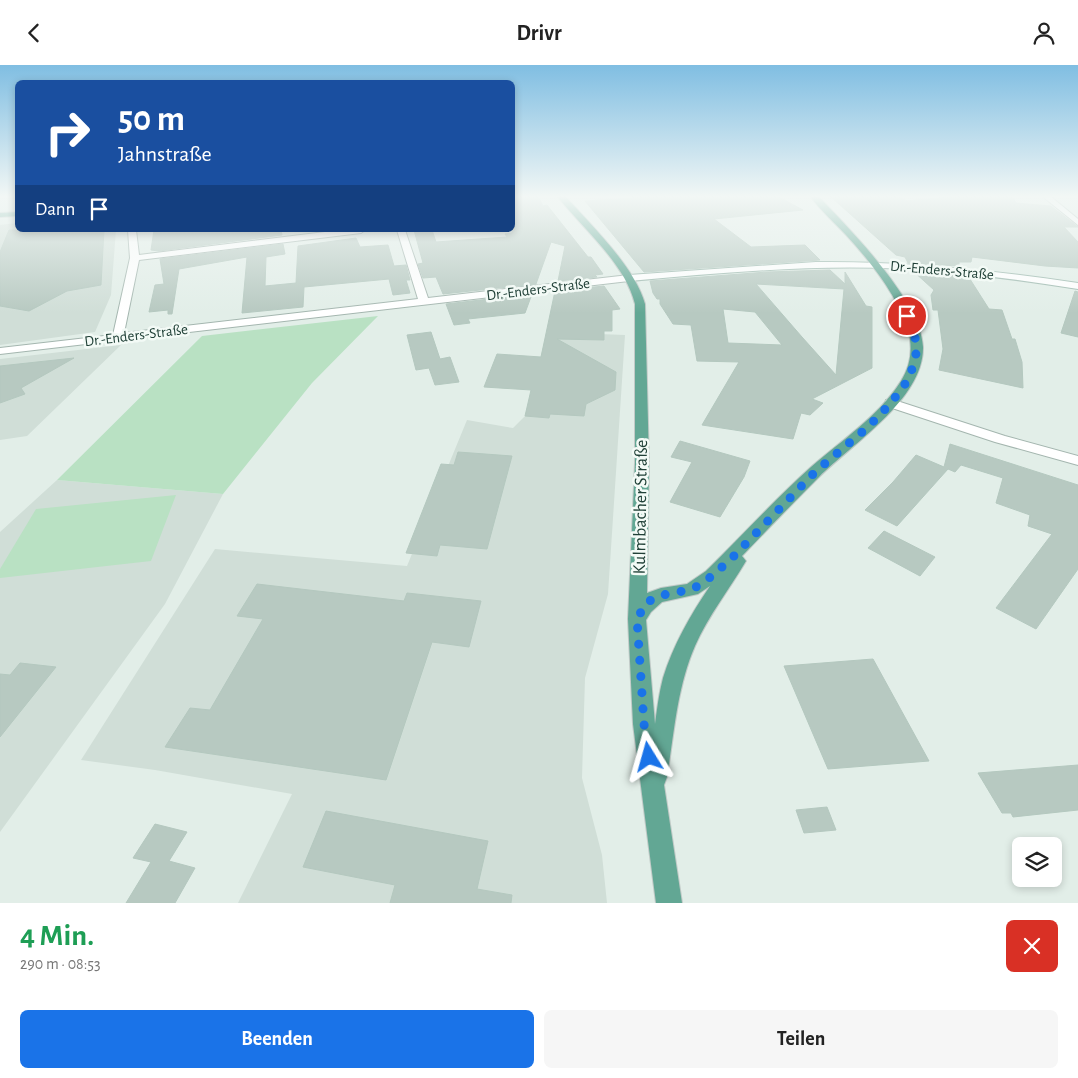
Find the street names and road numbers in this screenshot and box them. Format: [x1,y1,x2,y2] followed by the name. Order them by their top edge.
[889,258,995,283] street label: Dr.-Enders-Straße
[485,276,591,303] street label: Dr.-Enders-Straße
[83,322,189,349] street label: Dr.-Enders-Straße
[631,439,651,575] street label: Kulmbacher Straße

